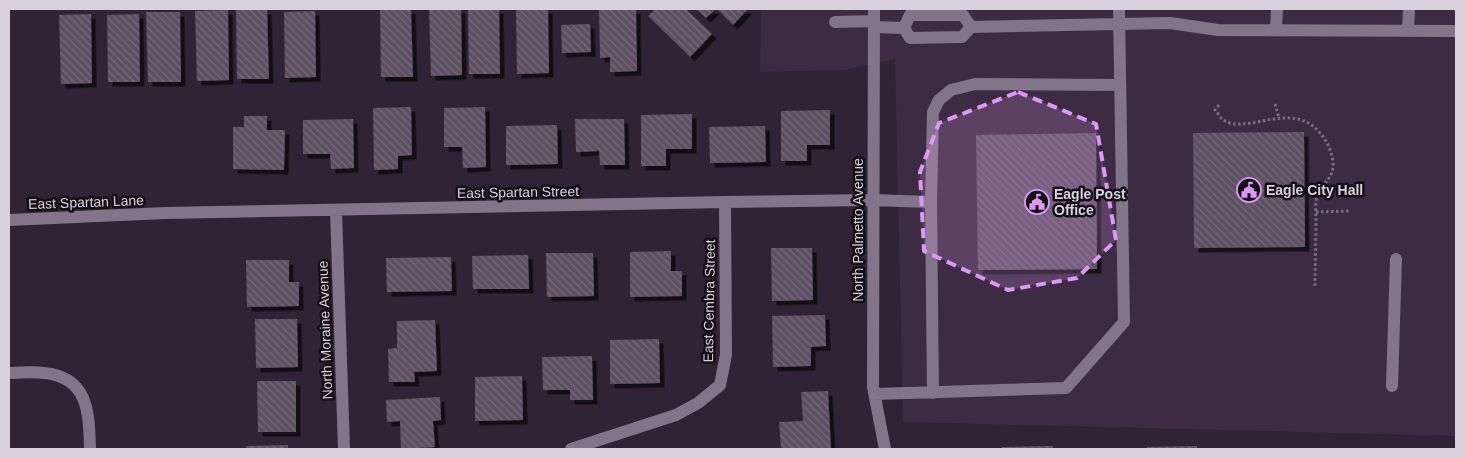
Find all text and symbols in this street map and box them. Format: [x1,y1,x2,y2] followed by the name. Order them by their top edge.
[850,158,866,302] street label: North Palmetto Avenue
[1236,177,1262,203] public building icon: Eagle City Hall
[1266,182,1363,198] place label: Eagle City Hall
[457,183,579,201] street label: East Spartan Street
[1054,186,1126,218] place label: Eagle Post Office
[1024,189,1050,215] public building icon: Eagle Post Office
[28,192,144,212] street label: East Spartan Lane
[700,239,718,363] street label: East Cembra Street
[315,260,335,400] street label: North Moraine Avenue

